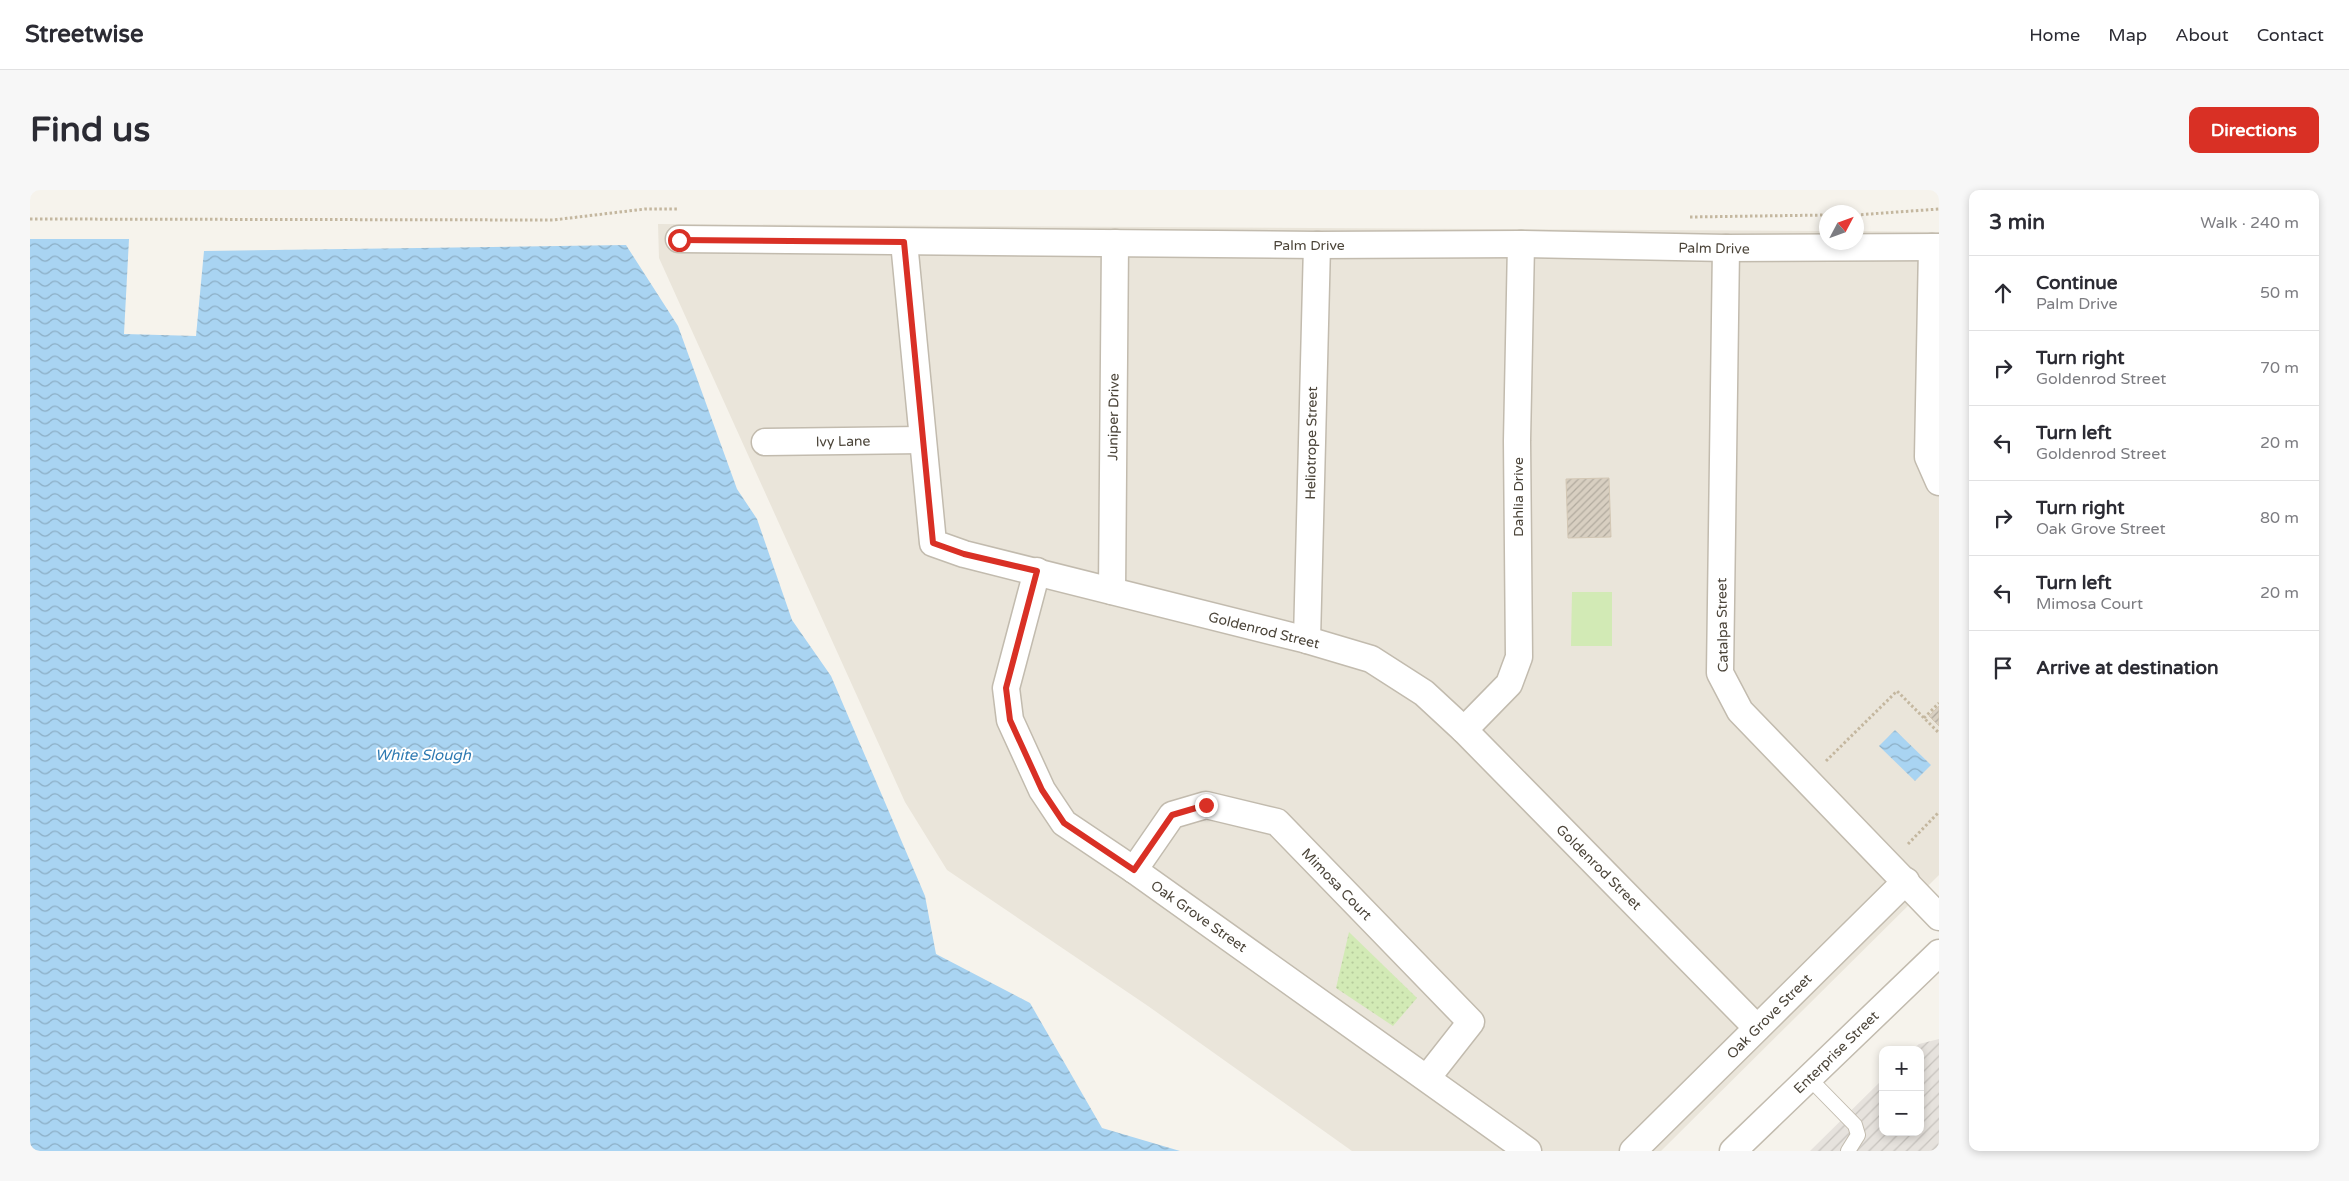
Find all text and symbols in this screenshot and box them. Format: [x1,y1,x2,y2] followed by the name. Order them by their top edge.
[25,20,144,49] text: Streetwise
[2029,24,2080,46] text: Home
[2108,24,2147,46] text: Map
[2175,24,2229,46] text: About
[2257,24,2324,46] text: Contact
[2189,107,2319,153] button: Directions
[30,109,150,151] text: Find us
[1819,205,1864,250] north arrow
[1989,210,2045,235] text: 3 min
[2200,213,2299,233] text: Walk · 240 m
[668,229,691,252] route start
[1273,237,1345,254] street label: Palm Drive
[1678,239,1750,258] street label: Palm Drive
[2036,272,2118,294] text: Continue
[1989,279,2017,307] icon: ahead
[2260,283,2299,303] text: 50 m
[2036,294,2118,314] text: Palm Drive
[2036,347,2124,369] text: Turn right
[1989,354,2017,382] icon: right
[2260,358,2299,378] text: 70 m
[2036,369,2166,389] text: Goldenrod Street
[1104,373,1123,461] street label: Juniper Drive
[1302,386,1321,500] street label: Heliotrope Street
[2036,422,2112,444] text: Turn left
[1989,429,2017,457] icon: left
[815,433,871,450] street label: Ivy Lane
[2260,433,2299,453] text: 20 m
[2036,444,2166,464] text: Goldenrod Street
[1510,457,1527,537] street label: Dahlia Drive
[2036,497,2124,519] text: Turn right
[1989,504,2017,532] icon: right
[2260,508,2299,528] text: 80 m
[2036,519,2166,539] text: Oak Grove Street
[2036,572,2112,594] text: Turn left
[1713,577,1732,672] street label: Catalpa Street
[1989,579,2017,607] icon: left
[2260,583,2299,603] text: 20 m
[2036,594,2143,614] text: Mimosa Court
[1207,608,1322,653] street label: Goldenrod Street
[1989,654,2017,682] icon: arrive
[2036,657,2219,679] text: Arrive at destination
[375,746,472,764] water label: White Slough
[1195,794,1218,817] route end
[1552,821,1645,914] street label: Goldenrod Street
[1298,845,1376,924] street label: Mimosa Court
[1147,877,1251,956] street label: Oak Grove Street
[1723,970,1816,1062] street label: Oak Grove Street
[1790,1007,1883,1097] street label: Enterprise Street
[1879,1046,1924,1136] map controls
[1879,1046,1924,1091] button: +
[1879,1091,1924,1136] button: −

